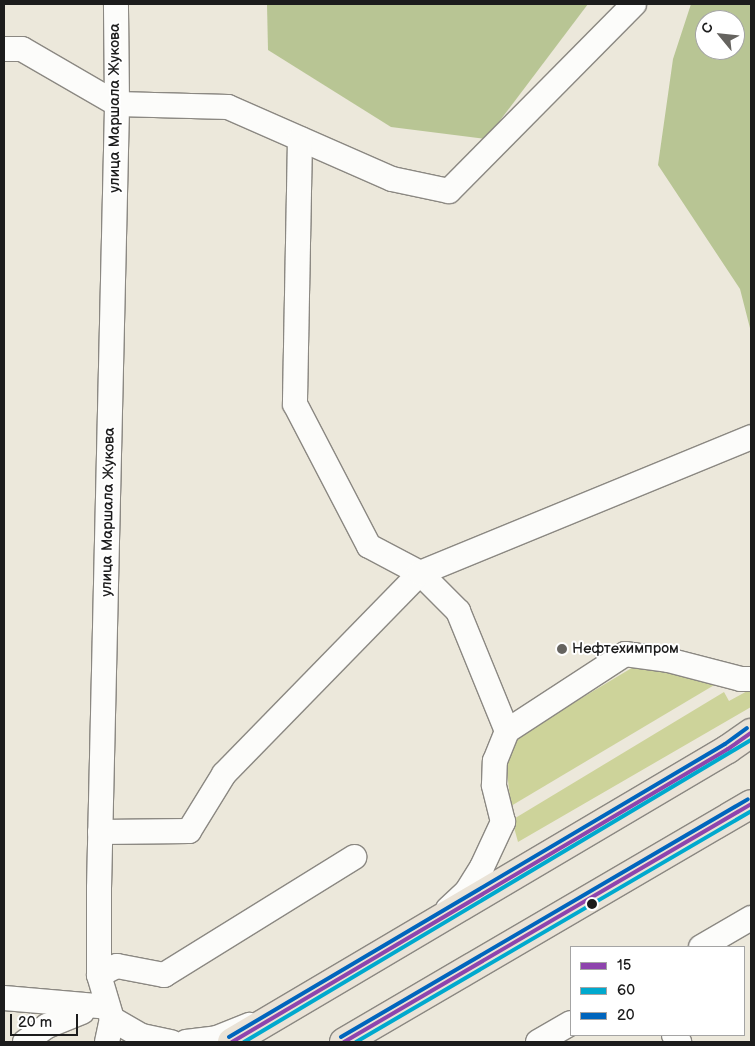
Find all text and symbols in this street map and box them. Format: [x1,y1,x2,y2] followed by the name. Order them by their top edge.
[695,10,745,60] north arrow
[697,20,717,36] text: С
[106,23,124,193] street label: улица Маршала Жукова
[98,427,118,597] street label: улица Маршала Жукова
[572,640,679,658] place label: Нефтехимпром
[556,643,568,655] marker: Нефтехимпром
[587,899,597,909] unlabelled marker
[570,946,745,1036] legend
[617,956,631,975] text: 15
[617,981,635,1000] text: 60
[12,1004,80,1036] scale bar
[617,1006,635,1025] text: 20
[18,1013,52,1032] text: 20 m

